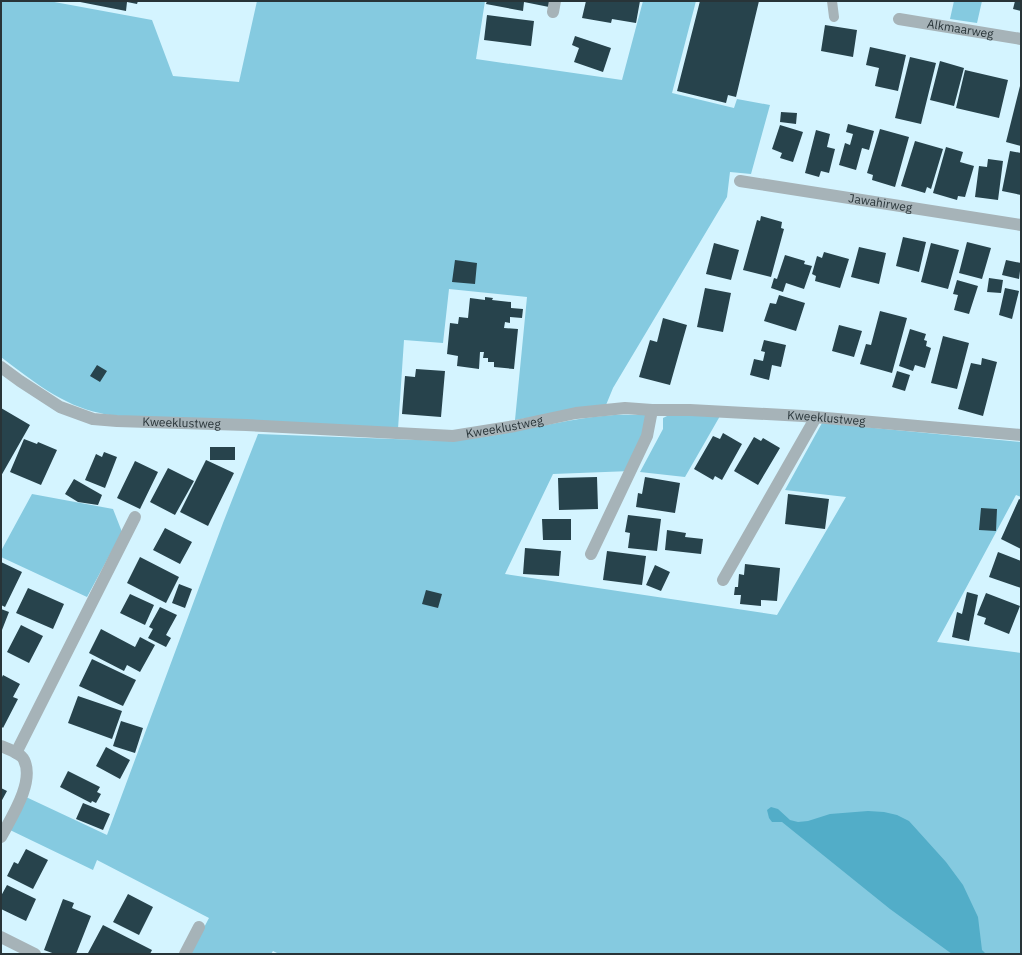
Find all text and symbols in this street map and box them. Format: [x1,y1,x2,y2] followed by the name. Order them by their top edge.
[926,16,995,41] street label: Alkmaarweg
[847,190,914,215] street label: Jawahirweg
[787,407,867,428] street label: Kweeklustweg
[465,412,545,441] street label: Kweeklustweg
[142,414,222,431] street label: Kweeklustweg

